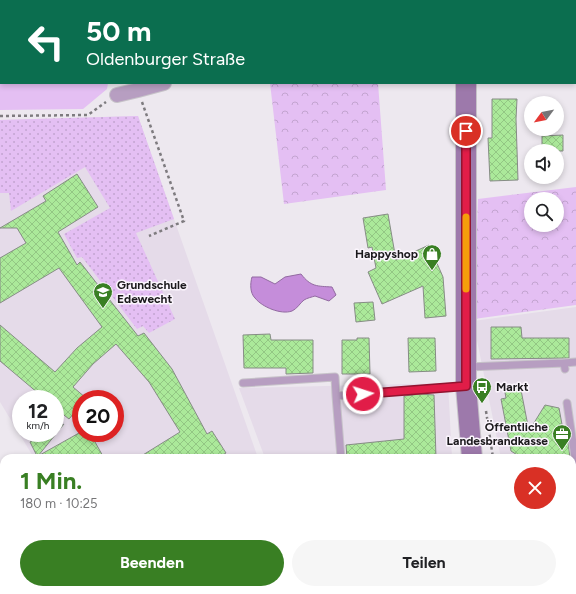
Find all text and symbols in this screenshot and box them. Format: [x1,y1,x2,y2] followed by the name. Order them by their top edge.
[86,14,152,48] text: 50 m
[20,16,72,68] icon: left
[86,48,245,70] text: Oldenburger Straße
[524,96,564,136] north arrow
[524,96,564,232] map controls
[449,114,483,148] pin
[455,120,477,142] icon: arrive
[524,144,564,184] button: sound
[524,192,564,232] button: search
[421,243,443,271] shop icon: Happyshop
[355,247,418,261] place label: Happyshop
[117,278,187,306] place label: Grundschule Edewecht
[92,281,114,309] school or university icon: Grundschule Edewecht
[342,373,384,415] position arrow
[471,376,493,404] bus stop icon: Markt
[496,380,529,394] place label: Markt
[72,390,124,442] speed limit sign: 20
[28,399,48,423] text: 12
[27,419,49,432] text: km/h
[447,420,548,448] place label: Öffentliche Landesbrandkasse
[551,423,573,451] office icon: Öffentliche Landesbrandkasse
[20,466,82,495] text: 1 Min.
[514,467,556,509] button: close
[20,496,97,511] text: 180 m · 10:25
[20,540,284,586] button: Beenden
[292,540,556,586] button: Teilen

